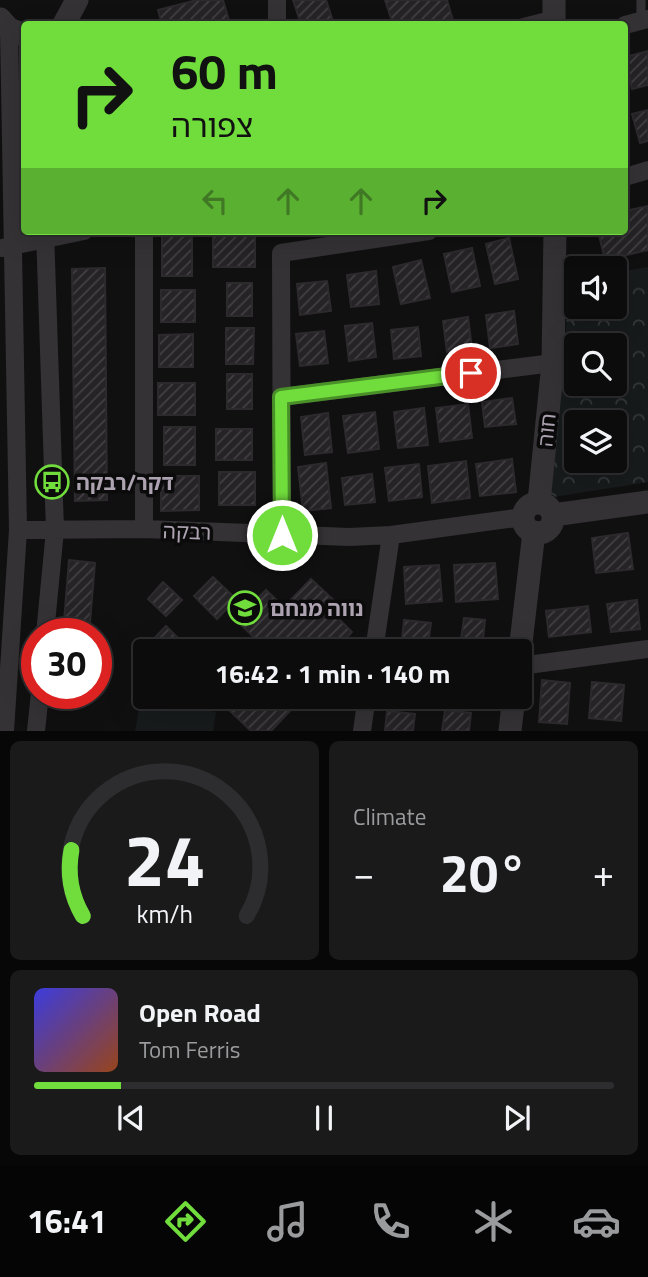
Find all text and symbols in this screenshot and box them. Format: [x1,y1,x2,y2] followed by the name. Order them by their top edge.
[171,33,278,108] text: 60 m
[56,49,147,140] icon: right
[171,101,253,149] text: צפורה
[196,182,234,220] icon: left
[269,182,307,220] icon: ahead
[342,182,380,220] icon: ahead
[415,182,453,220] icon: right
[564,256,627,473] map controls
[564,256,627,319] button: sound
[564,333,627,396] button: search
[441,343,501,403] pin
[452,354,490,392] icon: arrive
[564,410,627,473] button: layers
[528,412,564,448] street label: חוה
[33,463,71,501] bus stop icon: דקר/רבקה
[76,466,173,498] place label: דקר/רבקה
[245,498,319,572] position arrow
[162,514,212,548] street label: רבקה
[226,589,264,627] school or university icon: נווה מנחם
[270,592,364,624] place label: נווה מנחם
[21,618,112,709] speed limit sign: 30
[215,654,450,693] text: 16:42 · 1 min · 140 m
[353,799,426,834] text: Climate
[124,805,205,915] text: 24
[440,833,527,912] text: 20°
[353,844,374,902] text: −
[593,844,614,902] text: +
[136,895,193,933] text: km/h
[139,993,261,1032] text: Open Road
[139,1032,240,1067] text: Tom Ferris
[112,1099,150,1137] icon: previous
[305,1099,343,1137] icon: pause
[498,1099,536,1137] icon: next
[27,1197,107,1245] text: 16:41
[161,1197,210,1246] icon: directions
[263,1197,312,1246] icon: music
[366,1197,415,1246] icon: phone
[469,1197,518,1246] icon: climate
[572,1197,621,1246] icon: car

